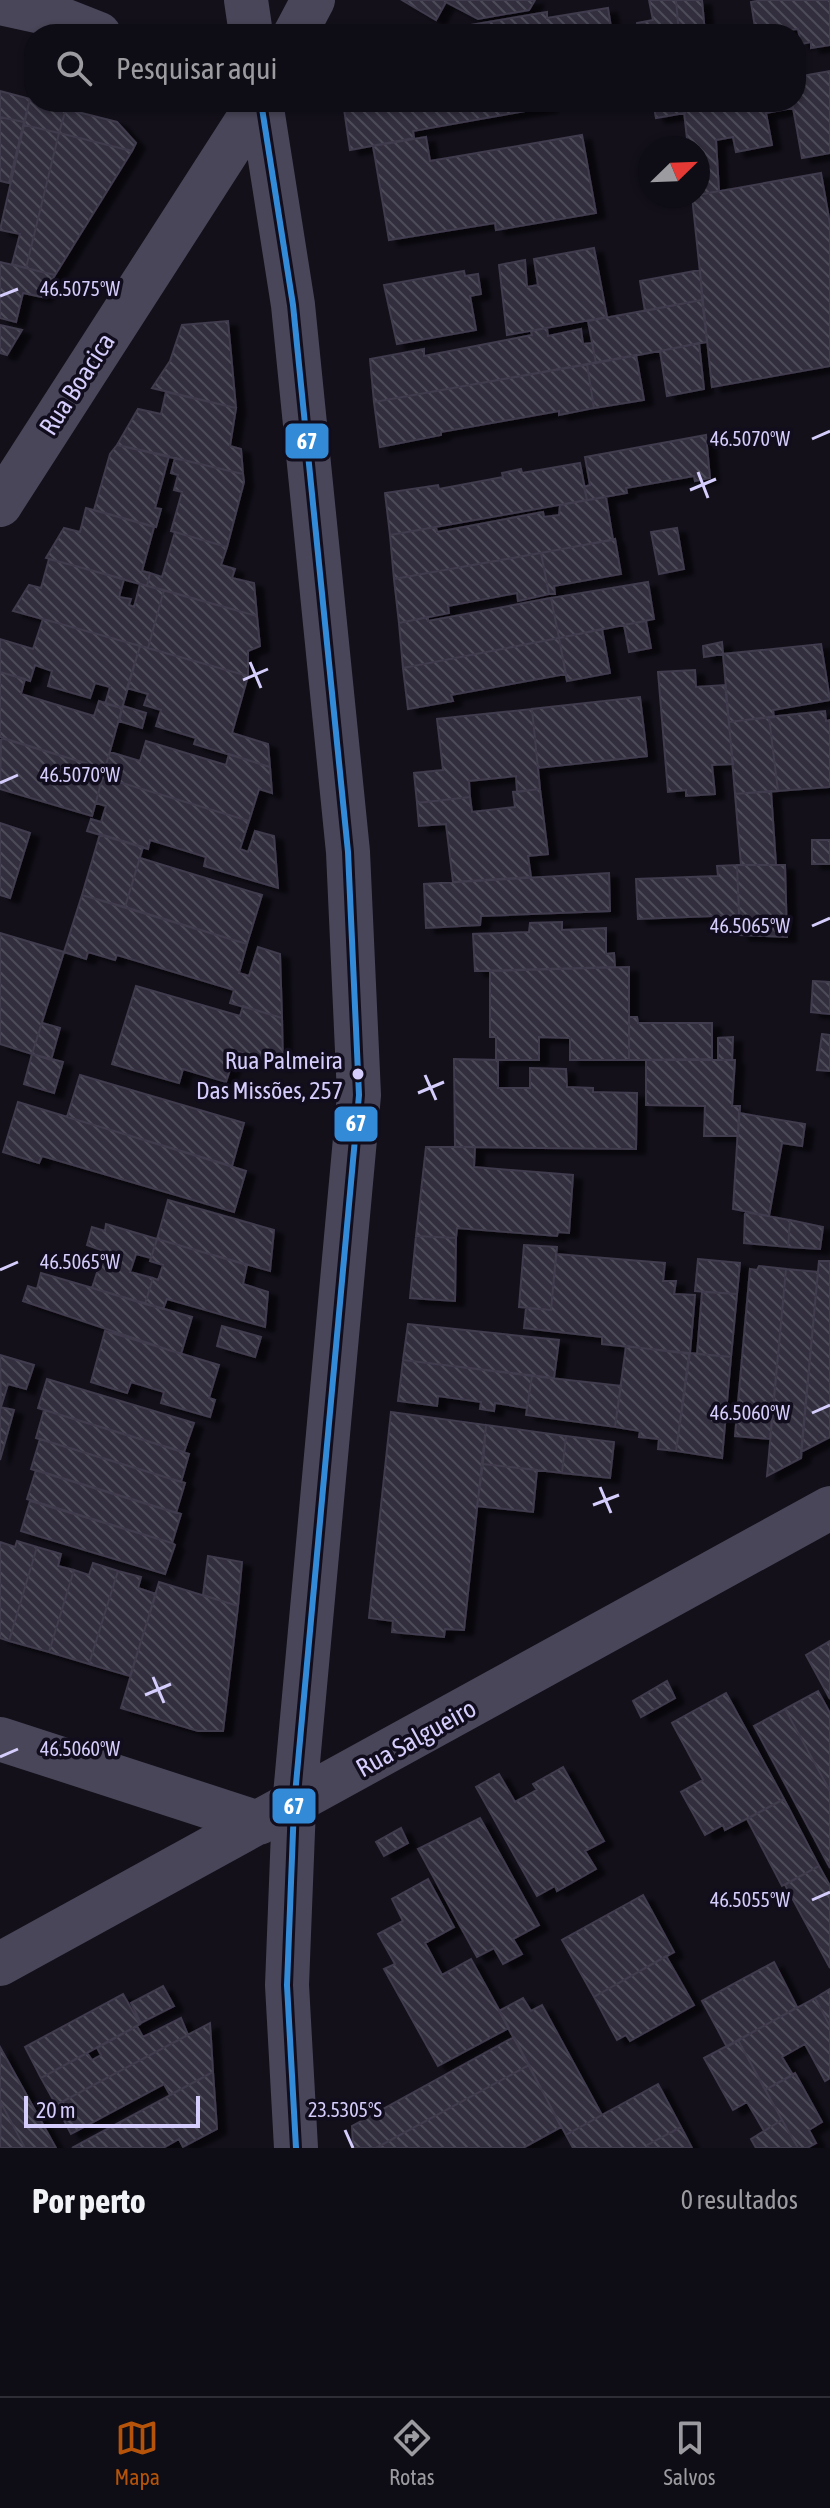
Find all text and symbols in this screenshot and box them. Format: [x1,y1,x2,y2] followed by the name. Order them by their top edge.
[24,24,806,112] search box
[52,46,96,90] icon: search
[116,51,277,85] text: Pesquisar aqui
[638,136,710,208] north arrow
[40,277,120,300] text: 46.5075°W
[33,328,121,440] street label: Rua Boacica
[284,422,330,460] line badge: 67
[710,427,790,450] text: 46.5070°W
[297,428,317,454] text: 67
[40,763,120,786] text: 46.5070°W
[710,914,790,937] text: 46.5065°W
[196,1047,343,1104] place label: Rua Palmeira Das Missões, 257
[350,1066,366,1082] marker: Rua Palmeira Das Missões, 257
[333,1105,379,1143] line badge: 67
[346,1110,366,1136] text: 67
[40,1250,120,1273] text: 46.5065°W
[710,1401,790,1424] text: 46.5060°W
[351,1693,481,1783] street label: Rua Salgueiro
[40,1737,120,1760] text: 46.5060°W
[271,1787,317,1825] line badge: 67
[284,1793,304,1819] text: 67
[710,1888,790,1911] text: 46.5055°W
[24,2092,200,2128] scale bar
[36,2097,76,2123] text: 20 m
[308,2098,382,2121] text: 23.5305°S
[32,2181,146,2220] text: Por perto
[681,2185,798,2215] text: 0 resultados
[114,2416,160,2490] tab: Mapa
[389,2416,435,2490] tab: Rotas
[664,2416,716,2490] tab: Salvos

